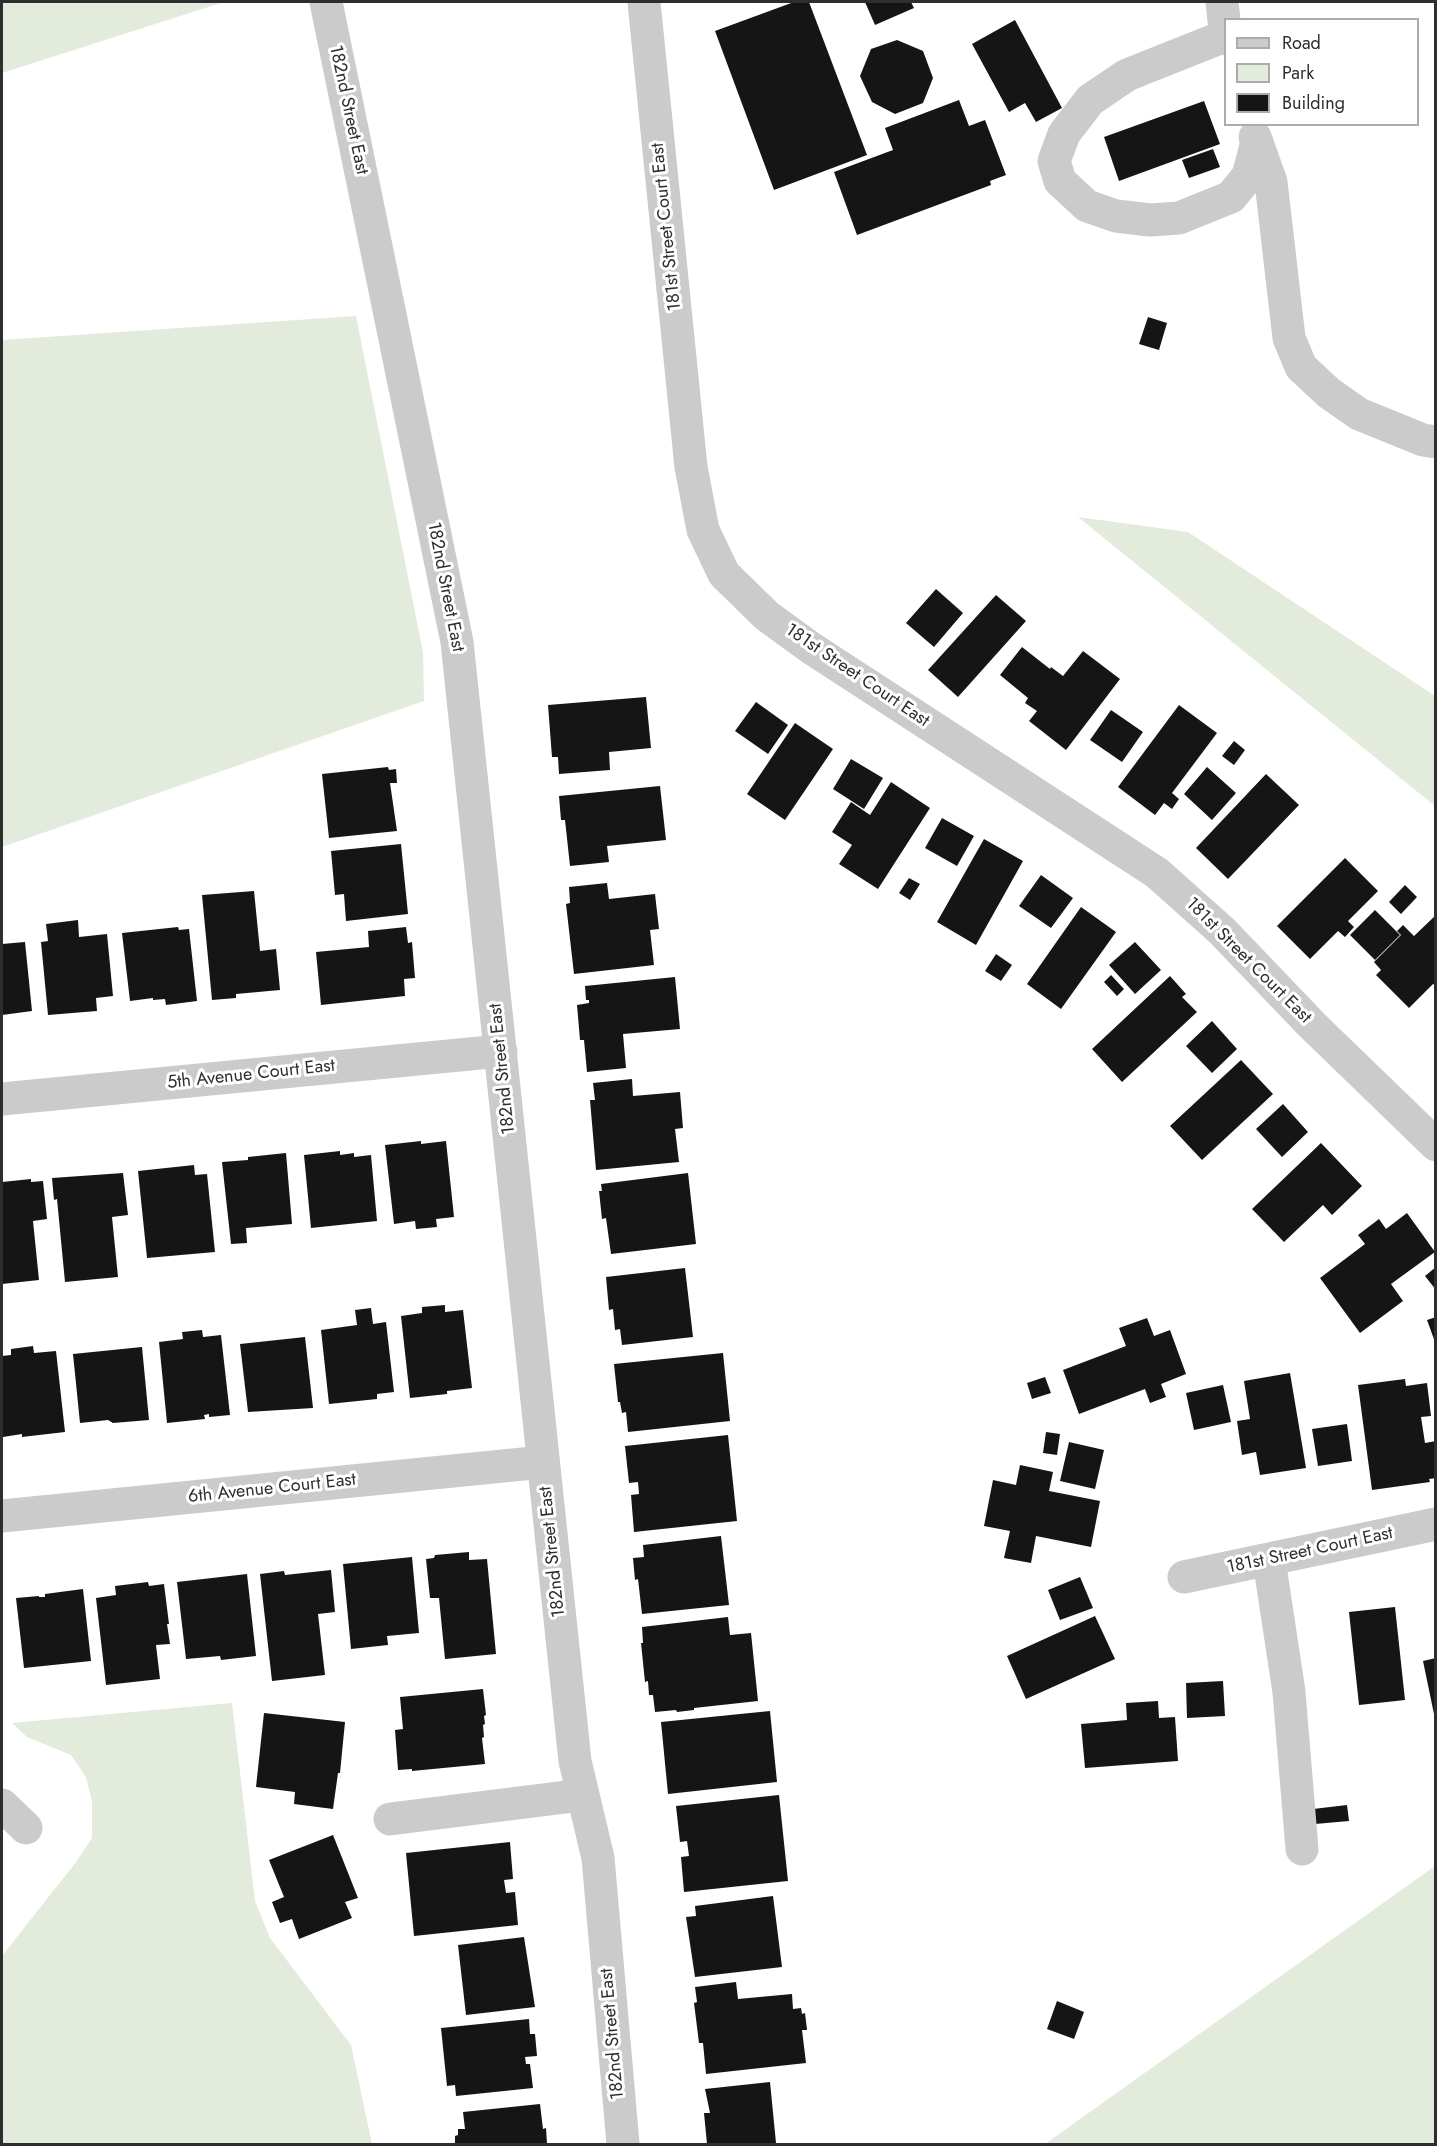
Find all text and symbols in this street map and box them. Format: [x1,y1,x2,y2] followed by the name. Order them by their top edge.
[1224,18,1419,126] legend
[1282,30,1321,56] text: Road
[324,43,372,177] street label: 182nd Street East
[1282,60,1314,86] text: Park
[1282,90,1345,116] text: Building
[647,142,687,312] street label: 181st Street Court East
[422,520,468,654] street label: 182nd Street East
[781,620,933,732] street label: 181st Street Court East
[1181,894,1315,1028] street label: 181st Street Court East
[485,1002,521,1136] street label: 182nd Street East
[166,1055,336,1095] street label: 5th Avenue Court East
[187,1469,357,1509] street label: 6th Avenue Court East
[535,1485,571,1619] street label: 182nd Street East
[1225,1523,1395,1579] street label: 181st Street Court East
[596,1967,630,2101] street label: 182nd Street East

